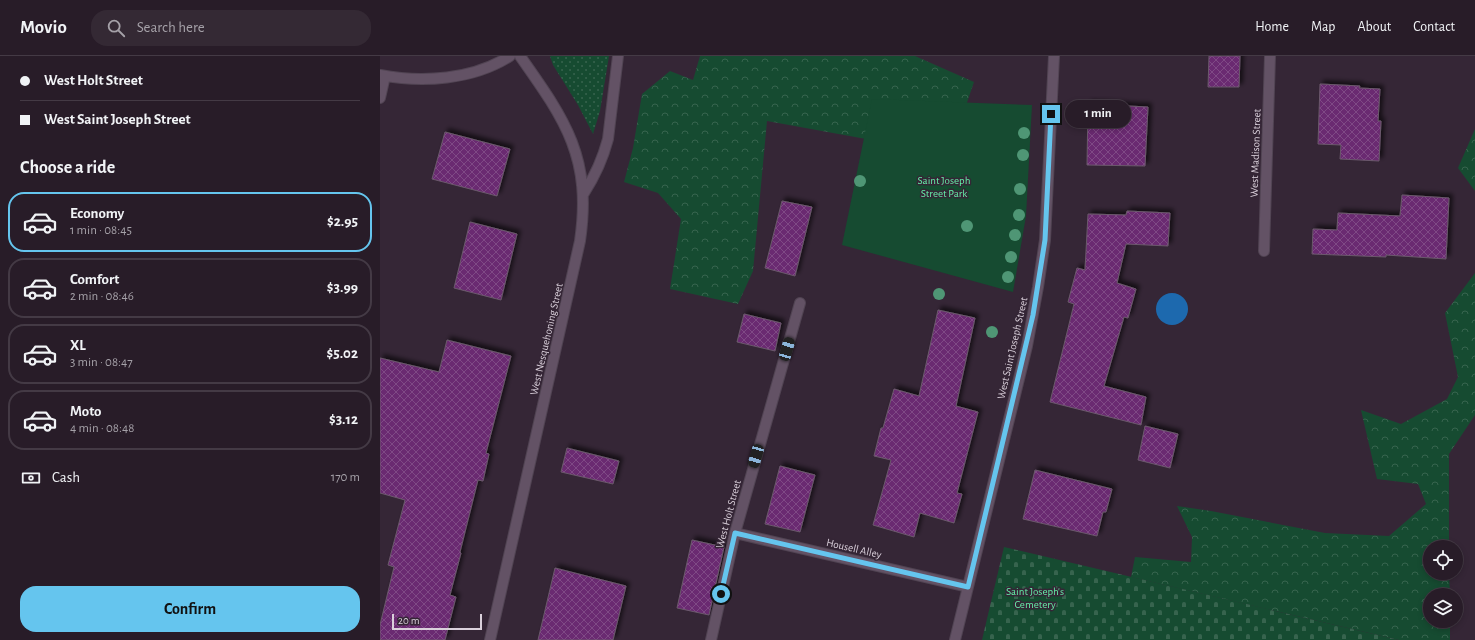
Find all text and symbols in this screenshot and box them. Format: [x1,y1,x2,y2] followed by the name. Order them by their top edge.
[91,10,371,46] search box
[105,17,127,39] icon: search
[20,18,67,37] text: Movio
[137,20,205,35] text: Search here
[1255,20,1289,34] text: Home
[1311,20,1335,34] text: Map
[1357,20,1391,34] text: About
[1413,20,1455,34] text: Contact
[44,73,143,88] text: West Holt Street
[1065,100,1131,128] callout: 1 min
[1042,105,1060,123] route end
[1084,107,1112,120] text: 1 min
[1248,108,1263,197] street label: West Madison Street
[44,112,191,127] text: West Saint Joseph Street
[20,159,115,177] text: Choose a ride
[918,175,970,199] park label: Saint Joseph Street Park
[22,204,58,240] icon: car
[70,206,124,221] text: Economy
[327,214,358,229] text: $2.95
[70,224,132,237] text: 1 min · 08:45
[22,270,58,306] icon: car
[70,272,119,287] text: Comfort
[327,280,358,295] text: $3.99
[528,282,565,396] street label: West Nesquehoning Street
[70,290,134,303] text: 2 min · 08:46
[995,296,1030,400] street label: West Saint Joseph Street
[22,336,58,372] icon: car
[778,336,796,362] car
[70,338,86,353] text: XL
[326,346,358,361] text: $5.02
[70,356,133,369] text: 3 min · 08:47
[22,402,58,438] icon: car
[70,404,102,419] text: Moto
[329,412,358,427] text: $3.12
[70,422,134,435] text: 4 min · 08:48
[747,443,765,469] car
[20,467,42,489] icon: cash
[52,470,80,485] text: Cash
[331,471,360,484] text: 170 m
[714,478,743,550] street label: West Holt Street
[825,537,883,560] street label: Housell Alley
[1423,540,1463,628] map controls
[1423,540,1463,580] button: locate
[712,585,730,603] route start
[20,586,360,632] button: Confirm
[1006,586,1064,610] park label: Saint Joseph's Cemetery
[1423,588,1463,628] button: layers
[392,612,482,631] scale bar
[398,615,419,626] text: 20 m

